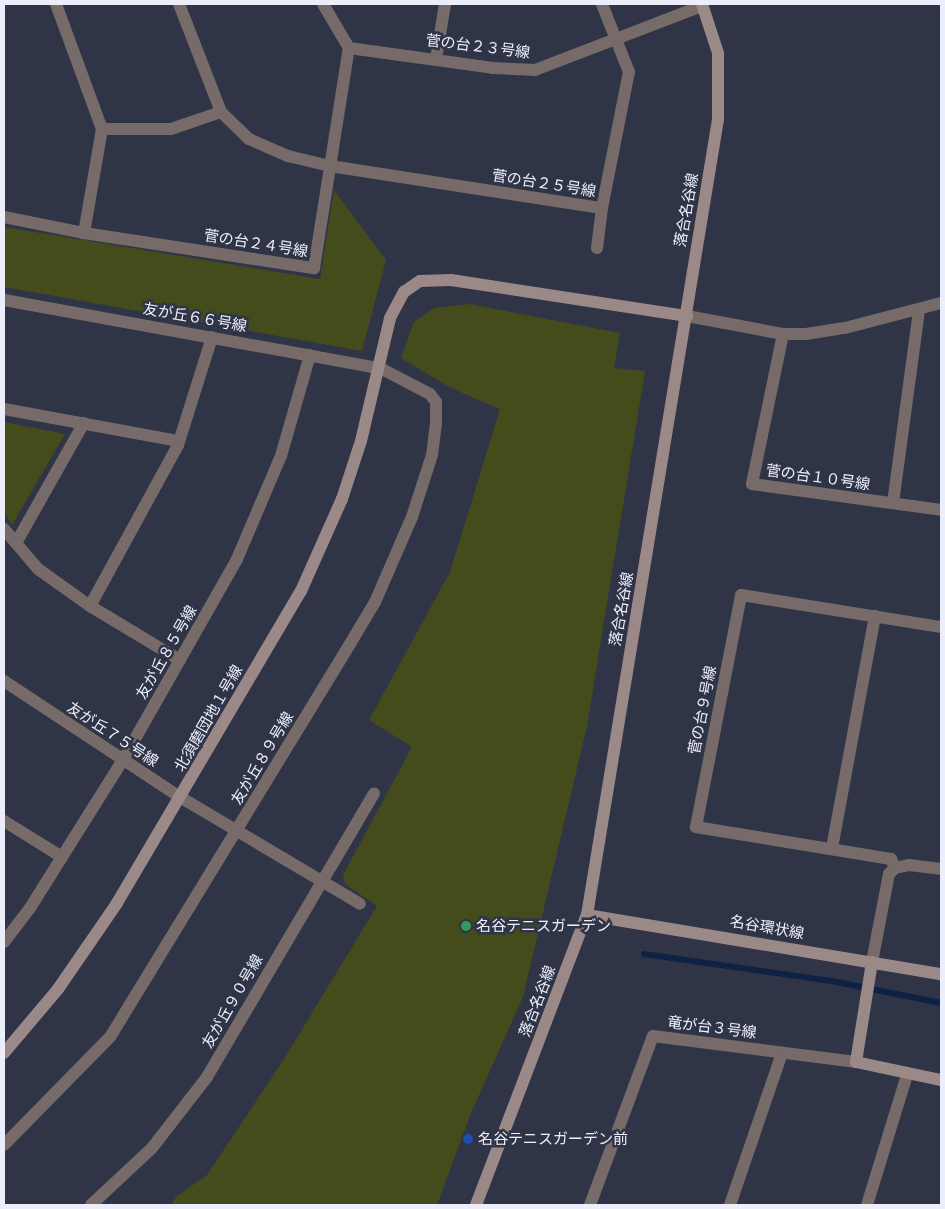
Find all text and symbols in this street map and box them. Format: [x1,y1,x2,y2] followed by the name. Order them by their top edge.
[425,31,531,61] street label: 菅の台２３号線
[491,166,597,200] street label: 菅の台２５号線
[671,172,701,248] street label: 落合名谷線
[203,226,309,260] street label: 菅の台２４号線
[142,299,248,335] street label: 友が丘６６号線
[765,461,871,493] street label: 菅の台１０号線
[606,571,636,647] street label: 落合名谷線
[132,602,200,702] street label: 友が丘８５号線
[170,662,246,774] street label: 北須磨団地１号線
[685,664,719,756] street label: 菅の台９号線
[64,698,162,770] street label: 友が丘７５号線
[227,708,297,808] street label: 友が丘８９号線
[729,912,805,942] street label: 名谷環状線
[476,917,611,935] place label: 名谷テニスガーデン
[460,920,472,932] marker: 名谷テニスガーデン
[198,951,266,1051] street label: 友が丘９０号線
[515,963,559,1039] street label: 落合名谷線
[666,1013,758,1041] street label: 竜が台３号線
[478,1130,628,1148] place label: 名谷テニスガーデン前
[462,1133,474,1145] marker: 名谷テニスガーデン前

